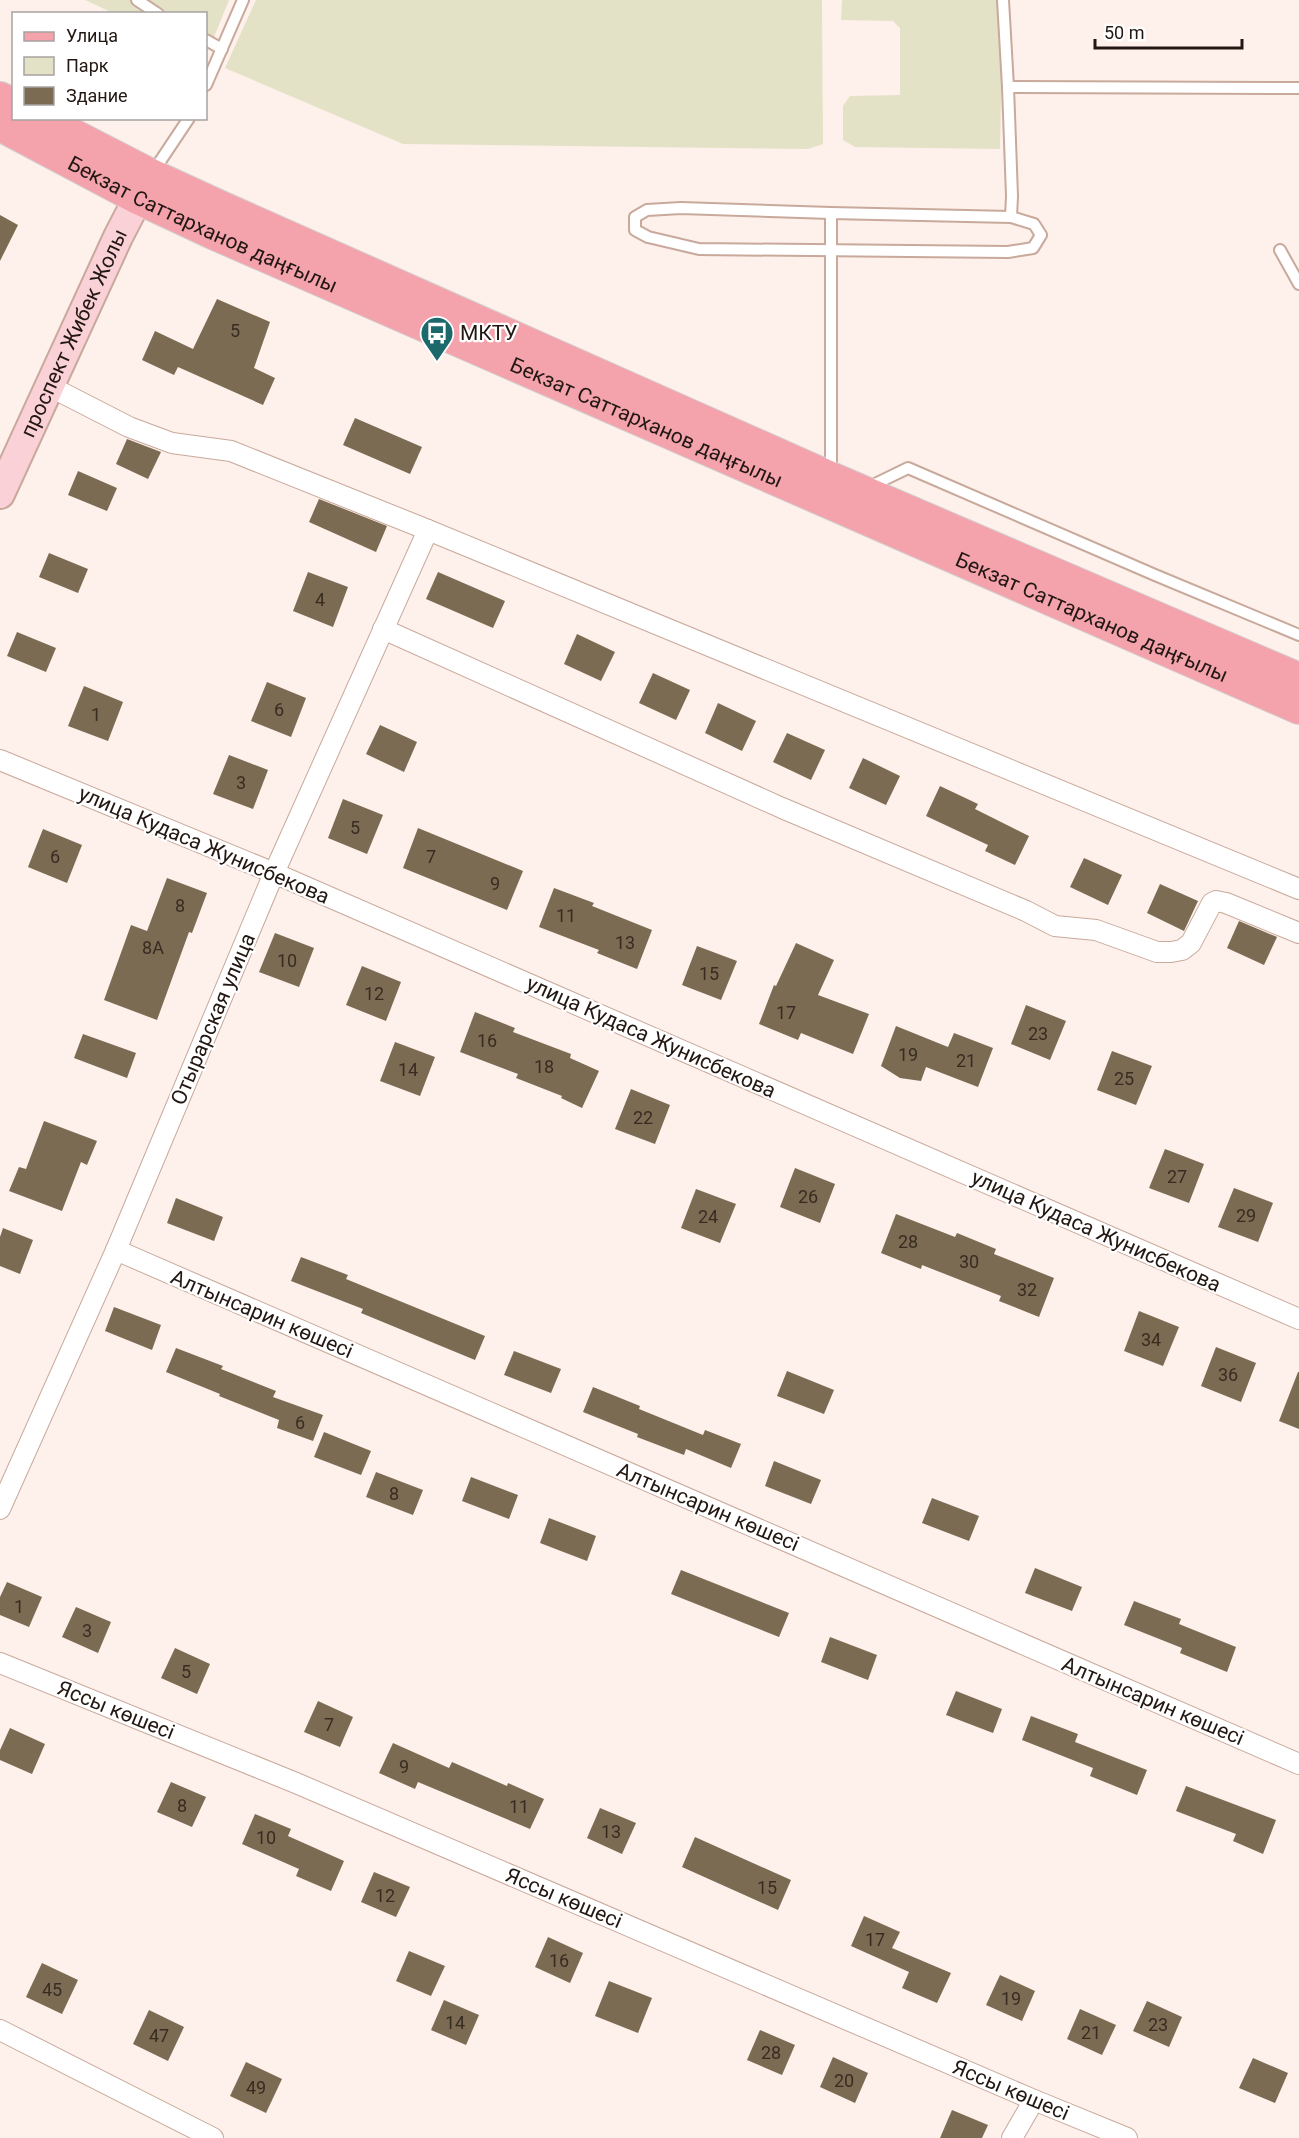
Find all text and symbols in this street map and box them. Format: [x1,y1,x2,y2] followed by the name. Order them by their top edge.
[12,12,207,120] legend
[1095,12,1242,50] scale bar
[1104,22,1144,43] text: 50 m
[66,25,118,46] text: Улица
[66,55,109,76] text: Парк
[66,85,128,106] text: Здание
[64,151,341,298] street label: Бекзат Саттарханов даңғылы
[16,225,132,441] street label: проспект Жибек Жолы
[419,315,455,362] bus stop icon: МКТУ
[230,320,240,341] house number: 5
[460,321,518,345] place label: МКТУ
[507,353,786,493] street label: Бекзат Саттарханов даңғылы
[952,547,1232,687] street label: Бекзат Саттарханов даңғылы
[315,589,325,610] house number: 4
[274,699,284,720] house number: 6
[91,704,101,725] house number: 1
[236,772,246,793] house number: 3
[75,781,333,909] street label: улица Кудаса Жунисбекова
[350,817,360,838] house number: 5
[50,846,60,867] house number: 6
[426,846,436,867] house number: 7
[490,873,500,894] house number: 9
[175,895,185,916] house number: 8
[556,905,576,926] house number: 11
[166,930,260,1108] street label: Отырарская улица
[615,932,635,953] house number: 13
[142,937,164,958] house number: 8A
[277,950,297,971] house number: 10
[699,963,719,984] house number: 15
[523,971,779,1103] street label: улица Кудаса Жунисбекова
[364,983,384,1004] house number: 12
[776,1002,796,1023] house number: 17
[1028,1023,1048,1044] house number: 23
[477,1030,497,1051] house number: 16
[898,1044,918,1065] house number: 19
[956,1050,976,1071] house number: 21
[534,1056,554,1077] house number: 18
[398,1059,418,1080] house number: 14
[1114,1068,1134,1089] house number: 25
[633,1107,653,1128] house number: 22
[968,1165,1224,1297] street label: улица Кудаса Жунисбекова
[1167,1166,1187,1187] house number: 27
[798,1186,818,1207] house number: 26
[1236,1205,1256,1226] house number: 29
[698,1206,718,1227] house number: 24
[898,1231,918,1252] house number: 28
[959,1251,979,1272] house number: 30
[167,1265,357,1363] street label: Алтынсарин көшесі
[1017,1279,1037,1300] house number: 32
[1141,1329,1161,1350] house number: 34
[1218,1364,1238,1385] house number: 36
[295,1412,305,1433] house number: 6
[613,1458,803,1556] street label: Алтынсарин көшесі
[389,1483,399,1504] house number: 8
[14,1596,24,1617] house number: 1
[82,1620,92,1641] house number: 3
[1058,1652,1248,1750] street label: Алтынсарин көшесі
[181,1661,191,1682] house number: 5
[54,1676,178,1744] street label: Яссы көшесі
[324,1714,334,1735] house number: 7
[399,1756,409,1777] house number: 9
[177,1795,187,1816] house number: 8
[509,1796,529,1817] house number: 11
[601,1821,621,1842] house number: 13
[256,1827,276,1848] house number: 10
[502,1863,626,1933] street label: Яссы көшесі
[757,1877,777,1898] house number: 15
[375,1885,395,1906] house number: 12
[865,1929,885,1950] house number: 17
[549,1950,569,1971] house number: 16
[42,1979,62,2000] house number: 45
[1001,1988,1021,2009] house number: 19
[445,2012,465,2033] house number: 14
[1148,2014,1168,2035] house number: 23
[1081,2022,1101,2043] house number: 21
[149,2025,169,2046] house number: 47
[761,2042,781,2063] house number: 28
[949,2055,1073,2125] street label: Яссы көшесі
[834,2070,854,2091] house number: 20
[246,2077,266,2098] house number: 49

